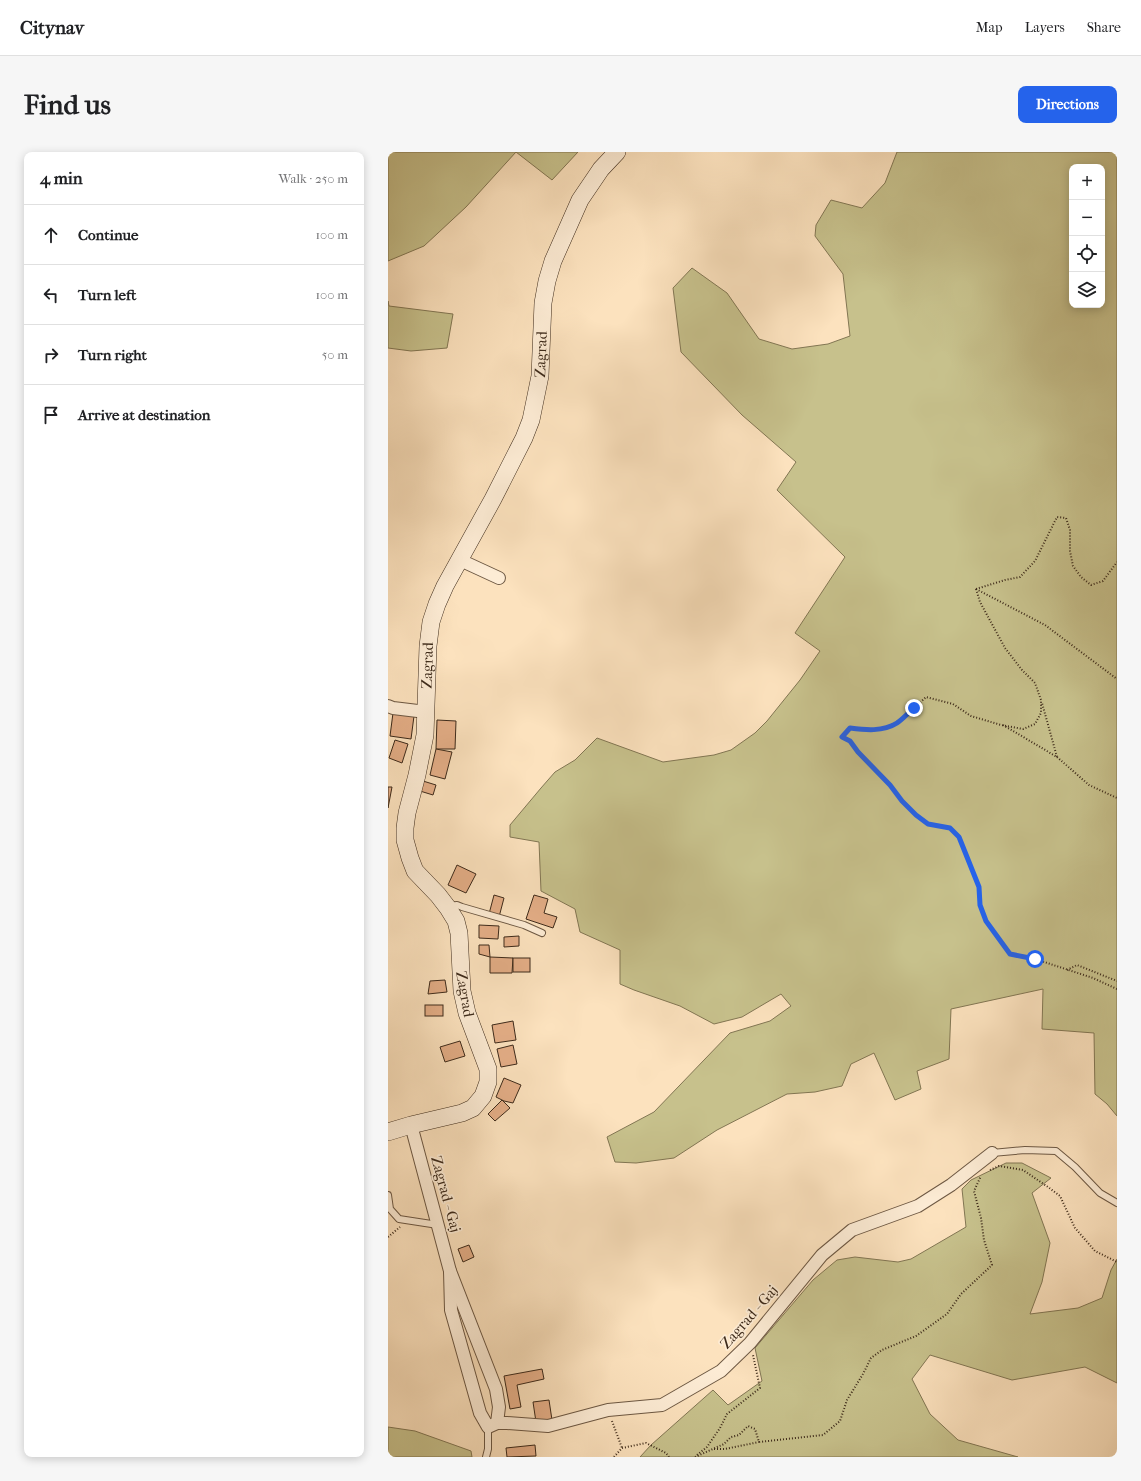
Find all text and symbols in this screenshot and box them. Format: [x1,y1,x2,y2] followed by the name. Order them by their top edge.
[20,17,84,39] text: Citynav
[976,19,1003,36] text: Map
[1025,19,1065,36] text: Layers
[1087,19,1121,36] text: Share
[1018,86,1117,123] button: Directions
[24,88,111,121] text: Find us
[1069,164,1105,308] map controls
[1069,164,1105,200] button: +
[40,168,83,188] text: 4 min
[279,171,348,186] text: Walk · 250 m
[1069,200,1105,236] button: −
[40,224,62,246] icon: ahead
[78,226,138,244] text: Continue
[315,227,348,242] text: 100 m
[1069,236,1105,272] button: locate
[1069,272,1105,308] button: layers
[40,284,62,306] icon: left
[78,286,136,304] text: Turn left
[315,287,348,302] text: 100 m
[531,330,551,378] street label: Zagrad
[40,344,62,366] icon: right
[78,346,147,364] text: Turn right
[322,347,348,362] text: 50 m
[40,404,62,426] icon: arrive
[78,406,210,424] text: Arrive at destination
[418,641,437,689] street label: Zagrad
[905,699,923,717] route end
[1026,950,1044,968] route start
[452,969,478,1019] street label: Zagrad
[427,1154,465,1234] street label: Zagrad - Gaj
[716,1282,782,1352] street label: Zagrad - Gaj

